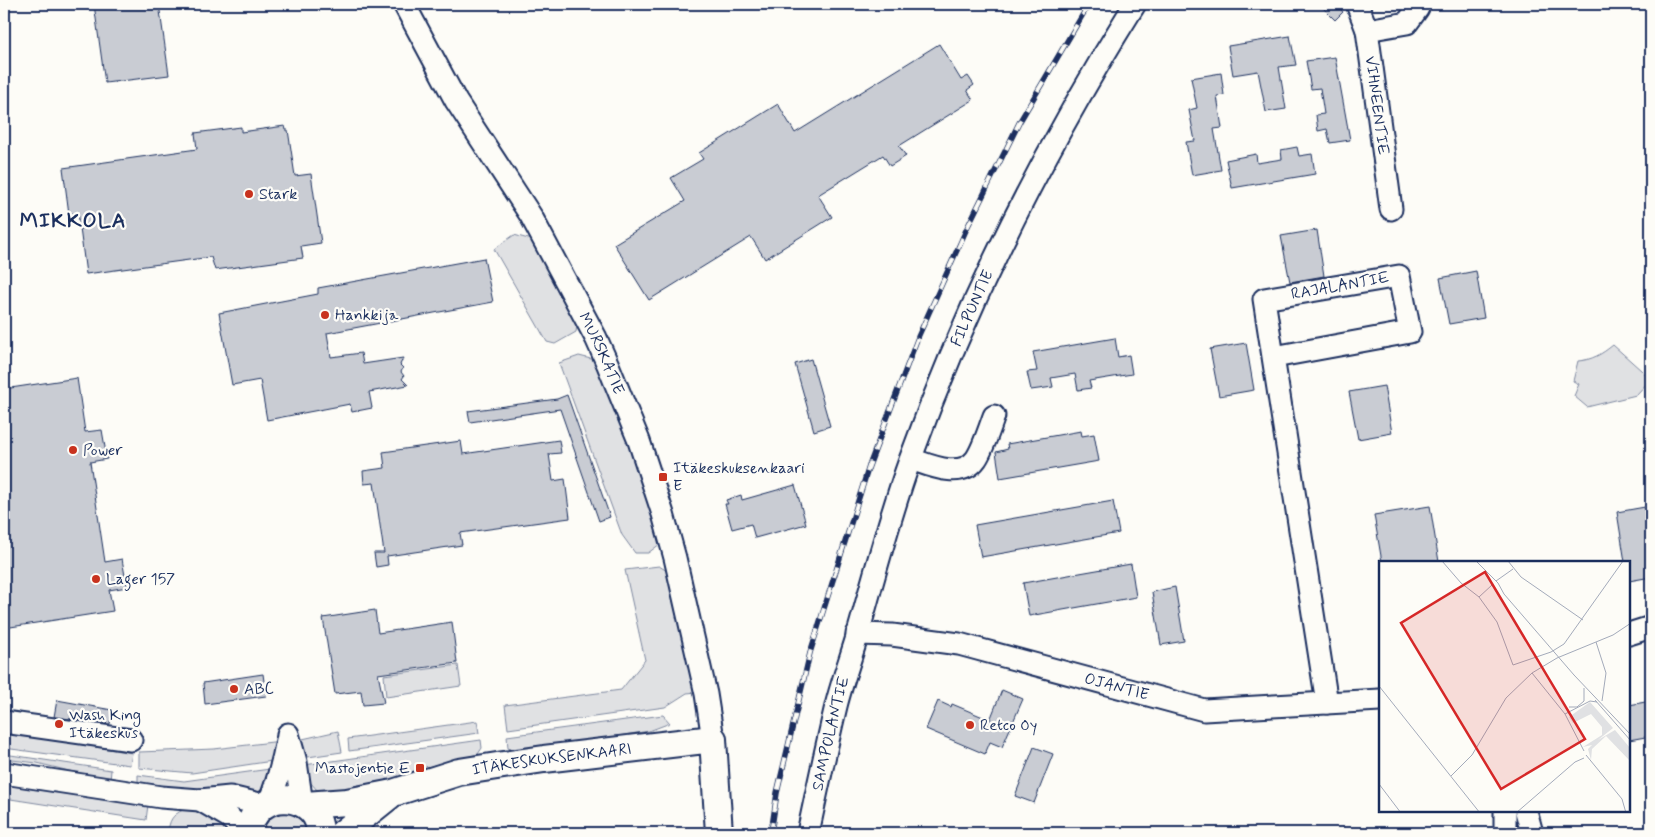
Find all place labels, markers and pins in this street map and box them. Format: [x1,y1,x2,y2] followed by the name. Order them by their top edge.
[259,184,297,205] place label: Stark
[243,188,255,200] marker: Stark
[335,305,399,326] place label: Hankkija
[319,309,331,321] marker: Hankkija
[83,440,123,461] place label: Power
[67,444,79,456] marker: Power
[673,458,805,497] place label: Itäkeskuksenkaari E
[657,471,669,483] marker: Itäkeskuksenkaari E
[106,569,175,591] place label: Lager 157
[90,573,102,585] marker: Lager 157
[244,679,274,700] place label: ABC
[228,683,240,695] marker: ABC
[69,705,141,744] place label: Wash King Itäkeskus
[980,715,1037,736] place label: Retco Oy
[53,718,65,730] marker: Wash King Itäkeskus
[964,719,976,731] marker: Retco Oy
[315,758,410,779] place label: Mastojentie E
[414,762,426,774] marker: Mastojentie E

